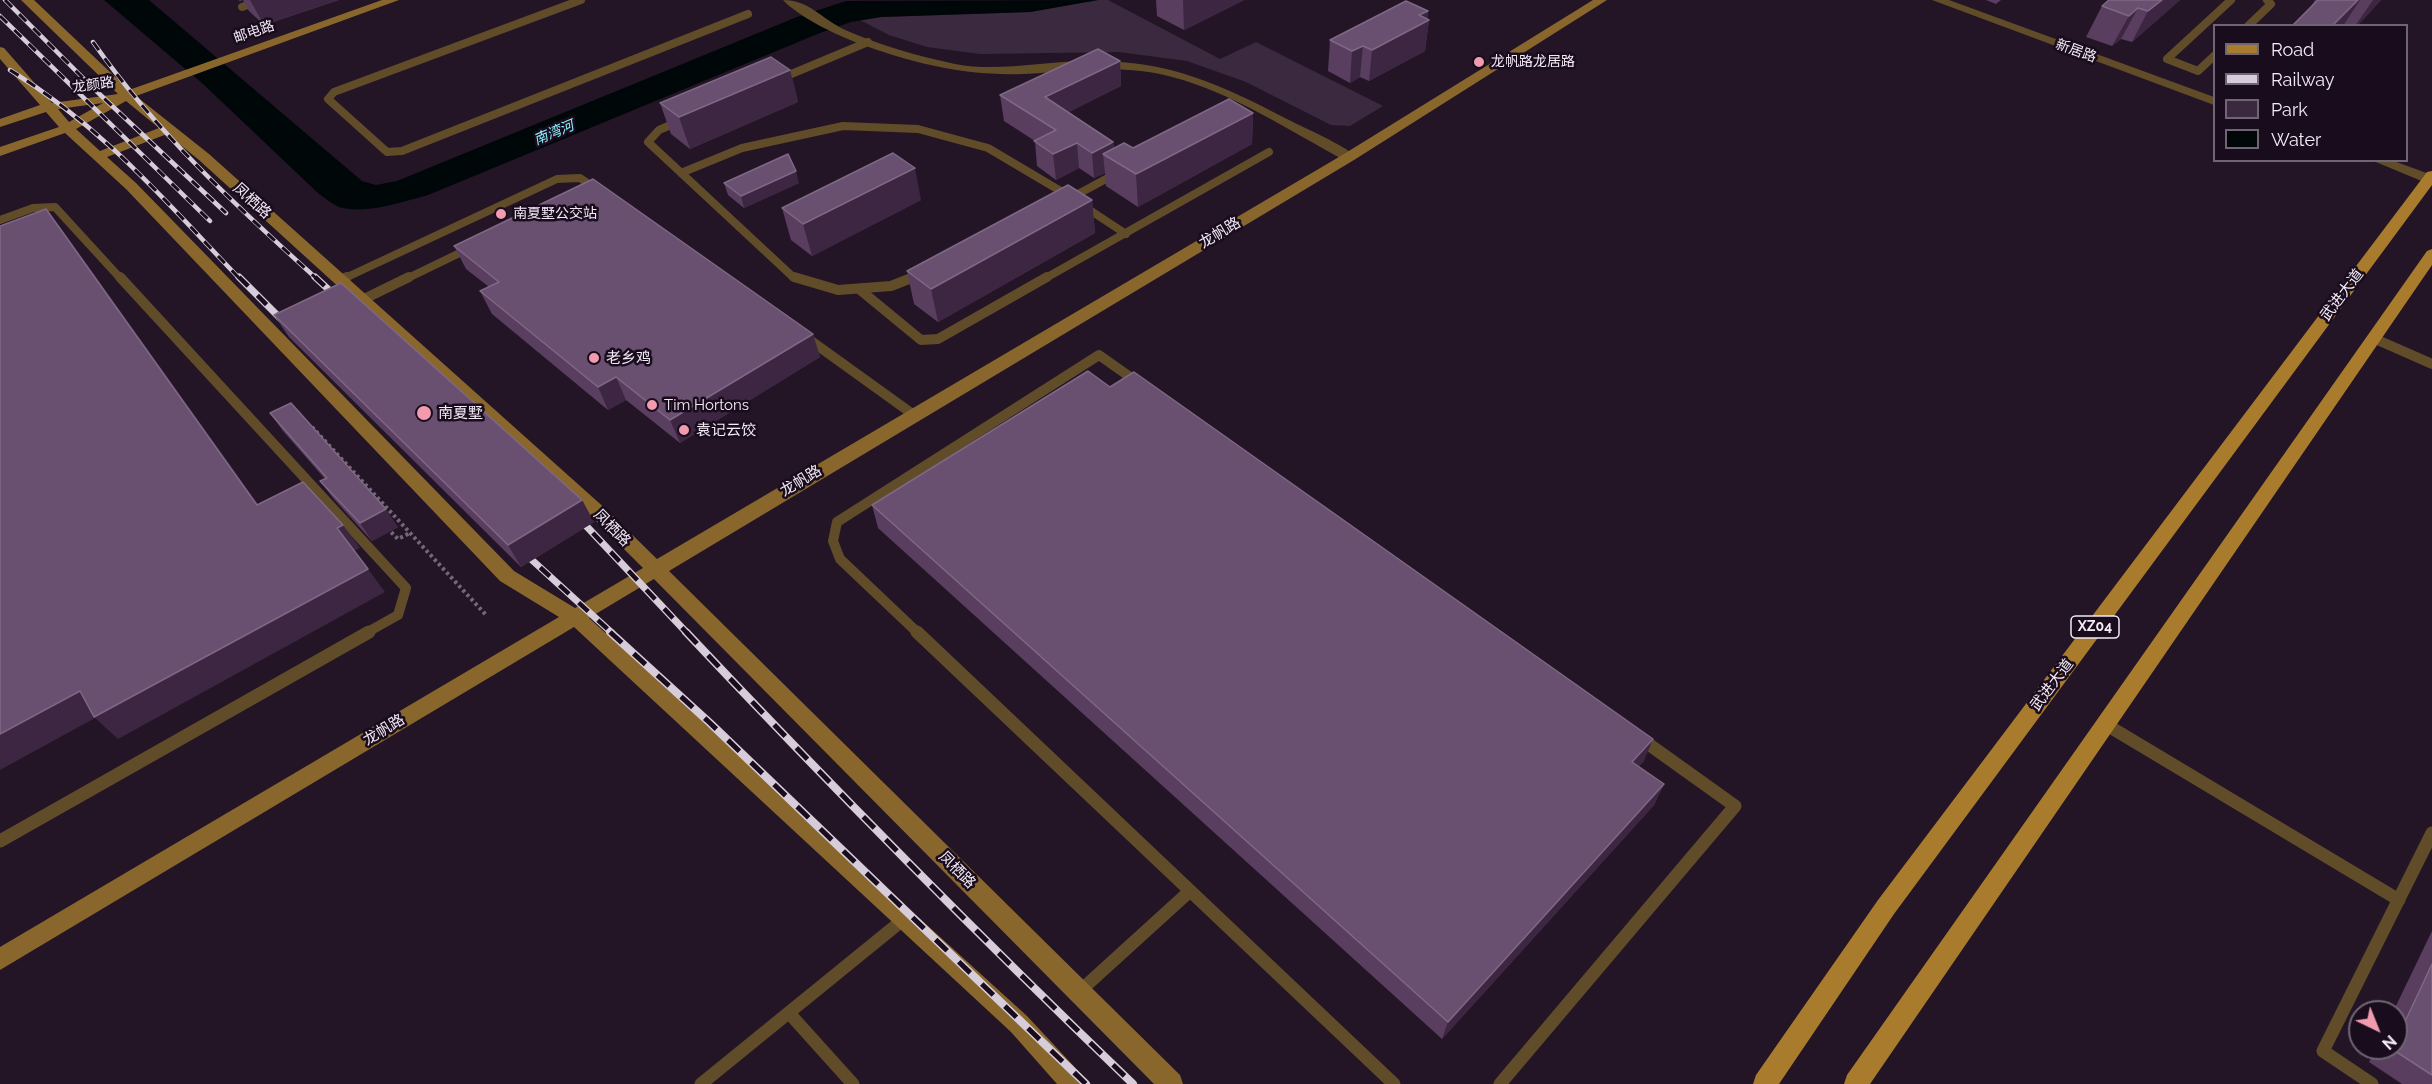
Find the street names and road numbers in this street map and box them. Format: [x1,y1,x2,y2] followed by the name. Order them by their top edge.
[231,17,277,47] street label: 邮电路
[2053,36,2099,66] street label: 新居路
[71,74,115,96] street label: 龙颜路
[229,179,275,223] street label: 凤栖路
[1196,214,1244,252] street label: 龙帆路
[2317,266,2367,324] street label: 武进大道
[777,462,825,500] street label: 龙帆路
[590,506,634,550] street label: 凤栖路
[2071,616,2119,638] road number: XZ04
[2027,656,2077,714] street label: 武进大道
[360,711,408,749] street label: 龙帆路
[935,848,979,892] street label: 凤栖路

